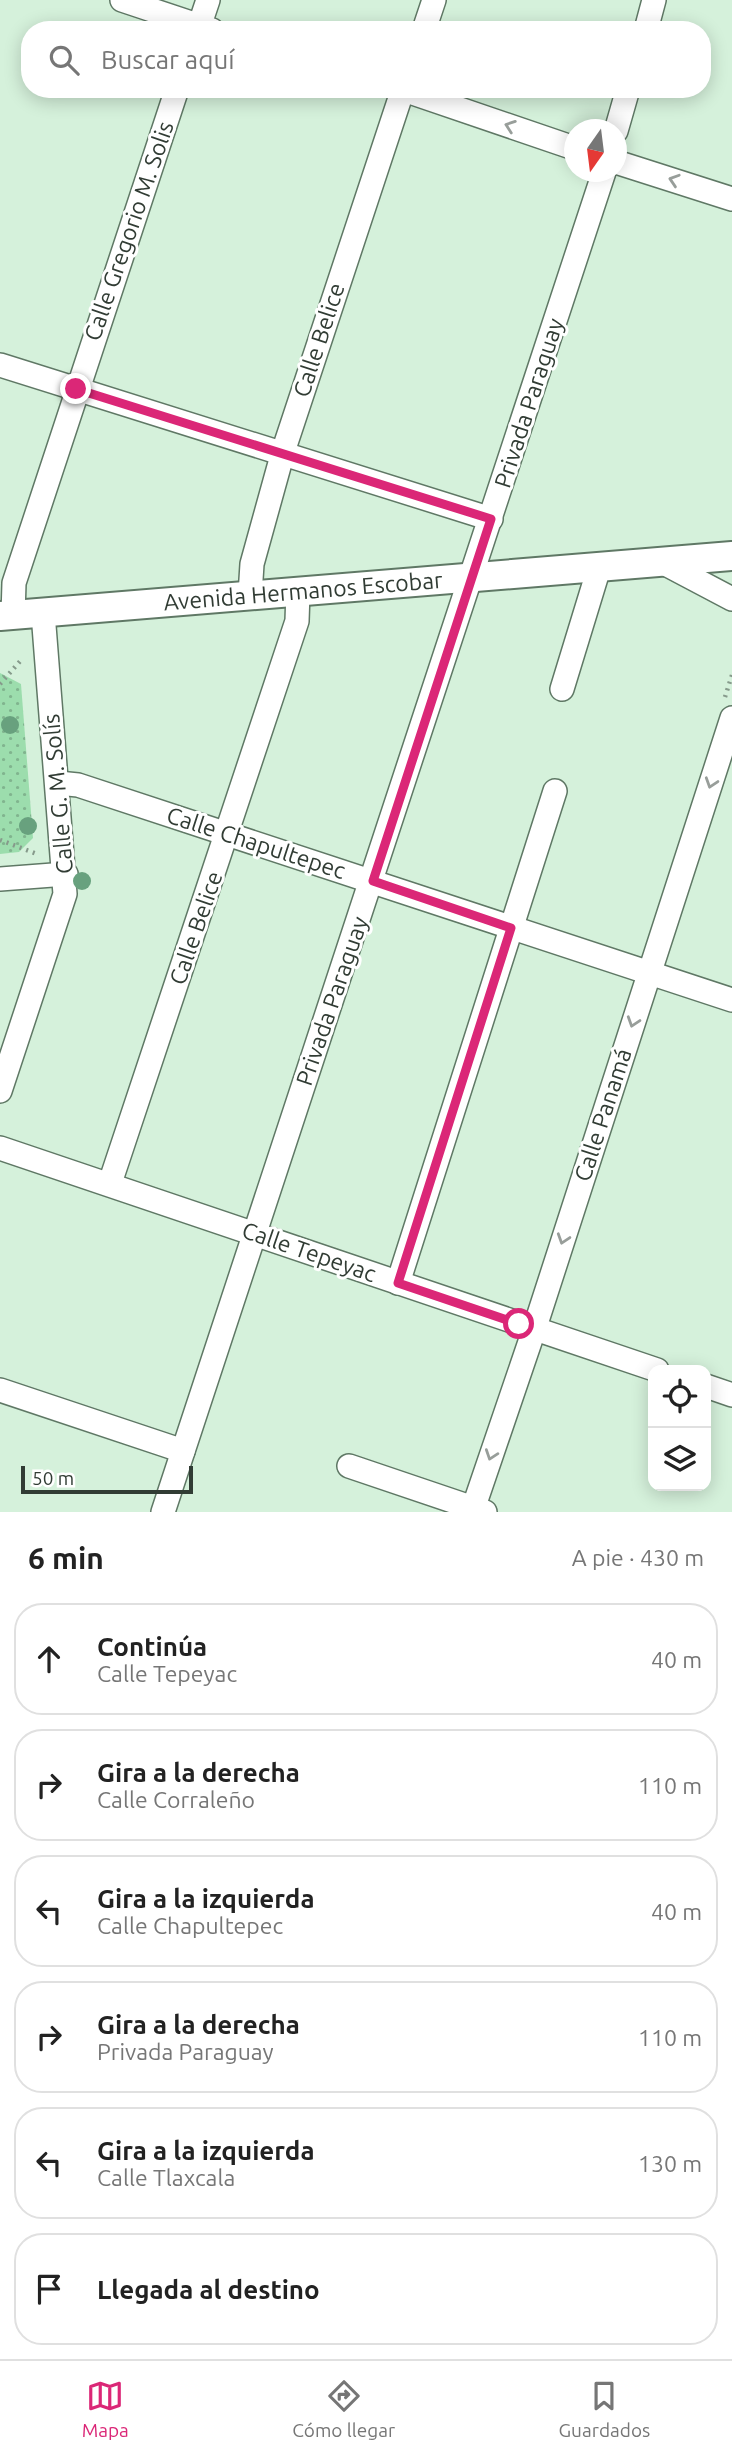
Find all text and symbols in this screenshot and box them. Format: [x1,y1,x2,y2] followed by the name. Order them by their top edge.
[21,21,711,98] search box
[45,41,83,79] icon: search
[101,45,235,74] text: Buscar aquí
[79,118,178,344] street label: Calle Gregorio M. Solis
[564,119,627,182] north arrow
[504,120,516,134] one-way arrow
[669,174,681,189] one-way arrow
[288,280,349,400] street label: Calle Belice
[489,315,568,491] street label: Privada Paraguay
[60,373,91,404] route end
[162,567,444,615] street label: Avenida Hermanos Escobar
[38,713,77,875] street label: Calle G. M. Solís
[705,776,719,788] one-way arrow
[164,802,349,883] street label: Calle Chapultepec
[164,868,227,988] street label: Calle Belice
[291,913,372,1088] street label: Privada Paraguay
[626,1016,641,1028] one-way arrow
[569,1045,636,1184] street label: Calle Panamá
[239,1217,380,1286] street label: Calle Tepeyac
[557,1233,572,1245] one-way arrow
[503,1308,534,1339] route start
[648,1365,711,1491] map controls
[648,1365,711,1428] button: locate
[648,1428,711,1491] button: layers
[485,1448,499,1460] one-way arrow
[21,1463,192,1495] scale bar
[32,1467,74,1489] text: 50 m
[28,1541,104,1575] text: 6 min
[572,1545,704,1570] text: A pie · 430 m
[97,1632,207,1661] text: Continúa
[30,1640,68,1678] icon: ahead
[651,1647,702,1672] text: 40 m
[97,1661,237,1686] text: Calle Tepeyac
[97,1758,300,1787] text: Gira a la derecha
[30,1766,68,1804] icon: right
[638,1773,702,1798] text: 110 m
[97,1787,255,1812] text: Calle Corraleño
[97,1884,315,1913] text: Gira a la izquierda
[30,1892,68,1930] icon: left
[651,1899,702,1924] text: 40 m
[97,1913,283,1938] text: Calle Chapultepec
[97,2010,300,2039] text: Gira a la derecha
[30,2018,68,2056] icon: right
[638,2025,702,2050] text: 110 m
[97,2039,274,2064] text: Privada Paraguay
[97,2136,315,2165] text: Gira a la izquierda
[30,2144,68,2182] icon: left
[638,2151,702,2176] text: 130 m
[97,2165,235,2190] text: Calle Tlaxcala
[30,2270,68,2308] icon: arrive
[97,2275,320,2304] text: Llegada al destino
[82,2377,129,2441] tab: Mapa
[292,2377,395,2441] tab: Cómo llegar
[559,2377,650,2441] tab: Guardados

